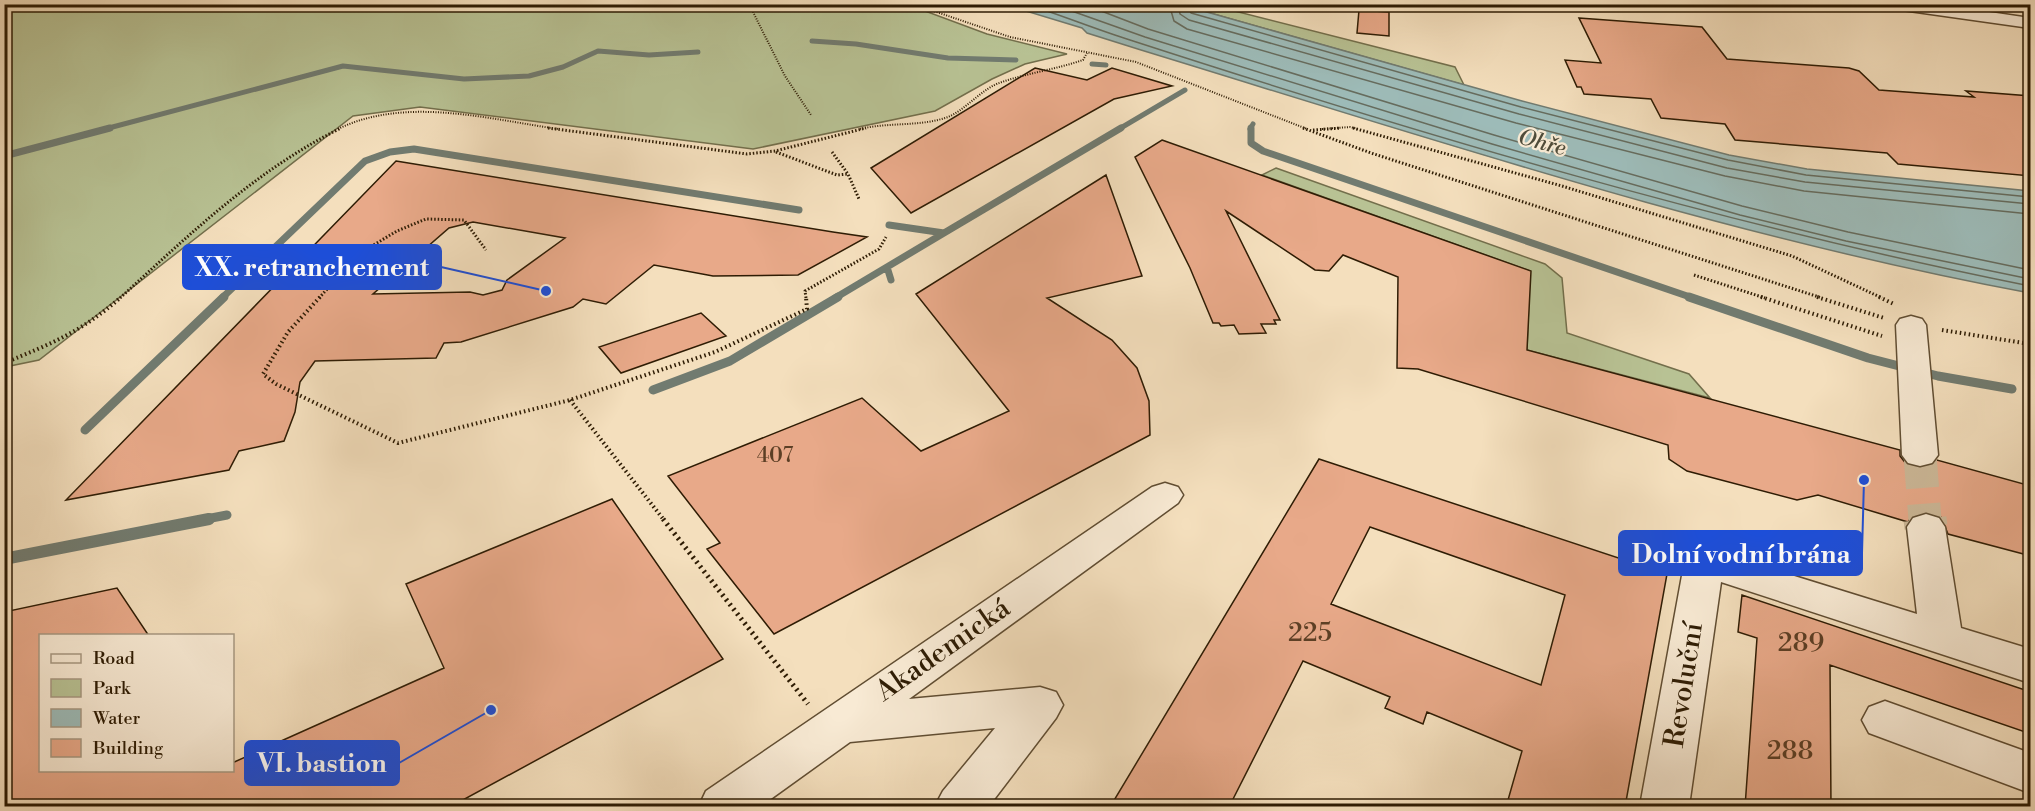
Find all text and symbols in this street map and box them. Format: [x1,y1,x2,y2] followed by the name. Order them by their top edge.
[1515,124,1569,162] water label: Ohře
[183,245,441,289] callout: XX. retranchement
[194,252,430,284] text: XX. retranchement
[757,443,794,469] house number: 407
[1619,531,1862,575] callout: Dolní vodní brána
[1631,539,1851,571] text: Dolní vodní brána
[868,590,1018,710] street label: Akademická
[1288,617,1332,649] house number: 225
[1657,618,1711,750] street label: Revoluční
[1778,627,1824,659] house number: 289
[39,634,234,772] legend
[93,647,136,670] text: Road
[93,677,132,700] text: Park
[92,707,141,730] text: Water
[1767,735,1813,767] house number: 288
[92,737,164,760] text: Building
[245,741,399,785] callout: VI. bastion
[256,748,387,780] text: VI. bastion

